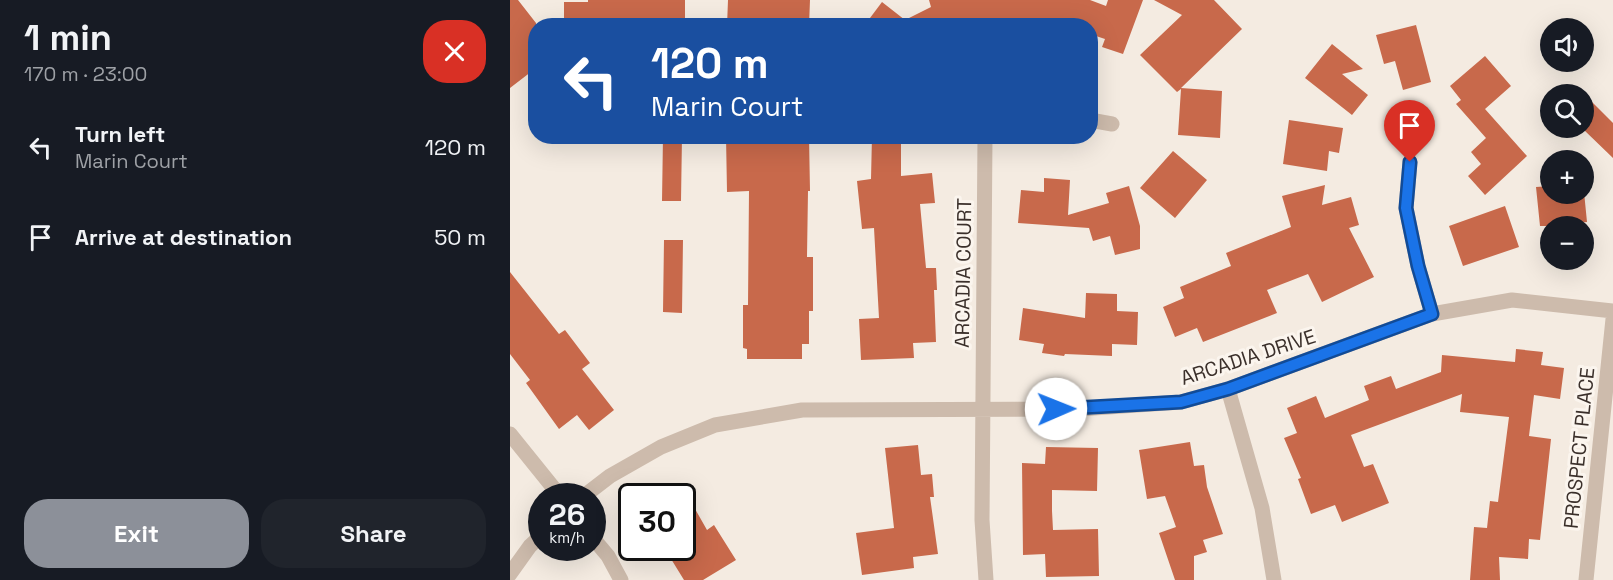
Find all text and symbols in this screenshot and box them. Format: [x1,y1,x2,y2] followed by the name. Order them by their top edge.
[24,15,112,61] text: 1 min
[1540,18,1594,270] map controls
[1540,18,1594,72] button: sound
[423,20,486,83] button: close
[651,37,769,90] text: 120 m
[552,42,630,120] icon: left
[24,61,147,87] text: 170 m · 23:00
[1540,84,1594,138] button: search
[651,89,803,124] text: Marin Court
[1384,100,1435,162] pin
[1393,109,1426,142] icon: arrive
[75,120,165,148] text: Turn left
[24,131,57,164] icon: left
[425,133,486,161] text: 120 m
[75,148,188,174] text: Marin Court
[1540,150,1594,204] button: +
[949,198,977,348] street label: ARCADIA COURT
[1540,216,1594,270] button: −
[24,221,57,254] icon: arrive
[75,223,292,251] text: Arrive at destination
[434,223,486,251] text: 50 m
[1177,323,1319,391] street label: ARCADIA DRIVE
[1558,366,1600,530] street label: PROSPECT PLACE
[1024,377,1088,441] position arrow
[618,483,696,561] speed limit sign: 30
[549,495,585,534] text: 26
[24,499,249,568] button: Exit
[261,499,486,568] button: Share
[549,528,585,547] text: km/h

